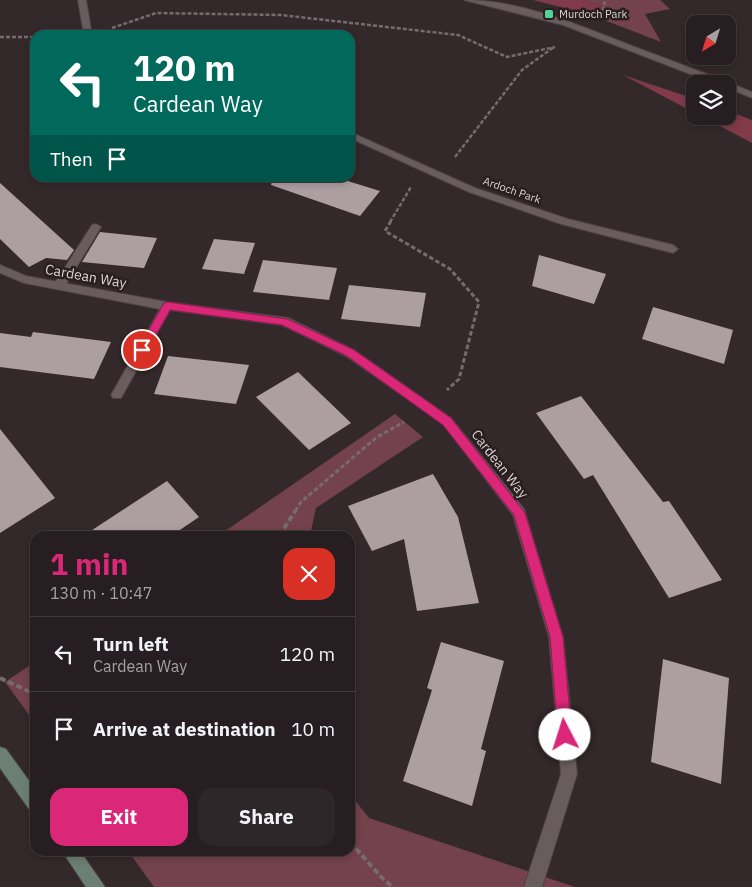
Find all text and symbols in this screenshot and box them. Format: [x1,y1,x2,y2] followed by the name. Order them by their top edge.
[559,7,628,21] place label: Murdoch Park
[543,8,555,20] marker: Murdoch Park
[686,15,736,65] north arrow
[686,15,736,125] map controls
[133,45,236,91] text: 120 m
[50,50,115,115] icon: left
[686,75,736,125] button: layers
[133,89,263,118] text: Cardean Way
[103,145,131,173] icon: arrive
[50,147,93,171] text: Then
[481,174,543,206] street label: Ardoch Park
[44,260,128,292] street label: Cardean Way
[121,329,163,371] pin
[128,336,156,364] icon: arrive
[468,426,532,502] street label: Cardean Way
[50,544,128,583] text: 1 min
[283,548,335,600] button: close
[50,583,152,603] text: 130 m · 10:47
[93,632,169,656] text: Turn left
[50,640,78,668] icon: left
[280,642,335,666] text: 120 m
[93,656,187,676] text: Cardean Way
[538,708,590,760] position arrow
[50,715,78,743] icon: arrive
[93,717,276,741] text: Arrive at destination
[291,717,335,741] text: 10 m
[50,788,188,846] button: Exit
[198,788,335,846] button: Share

